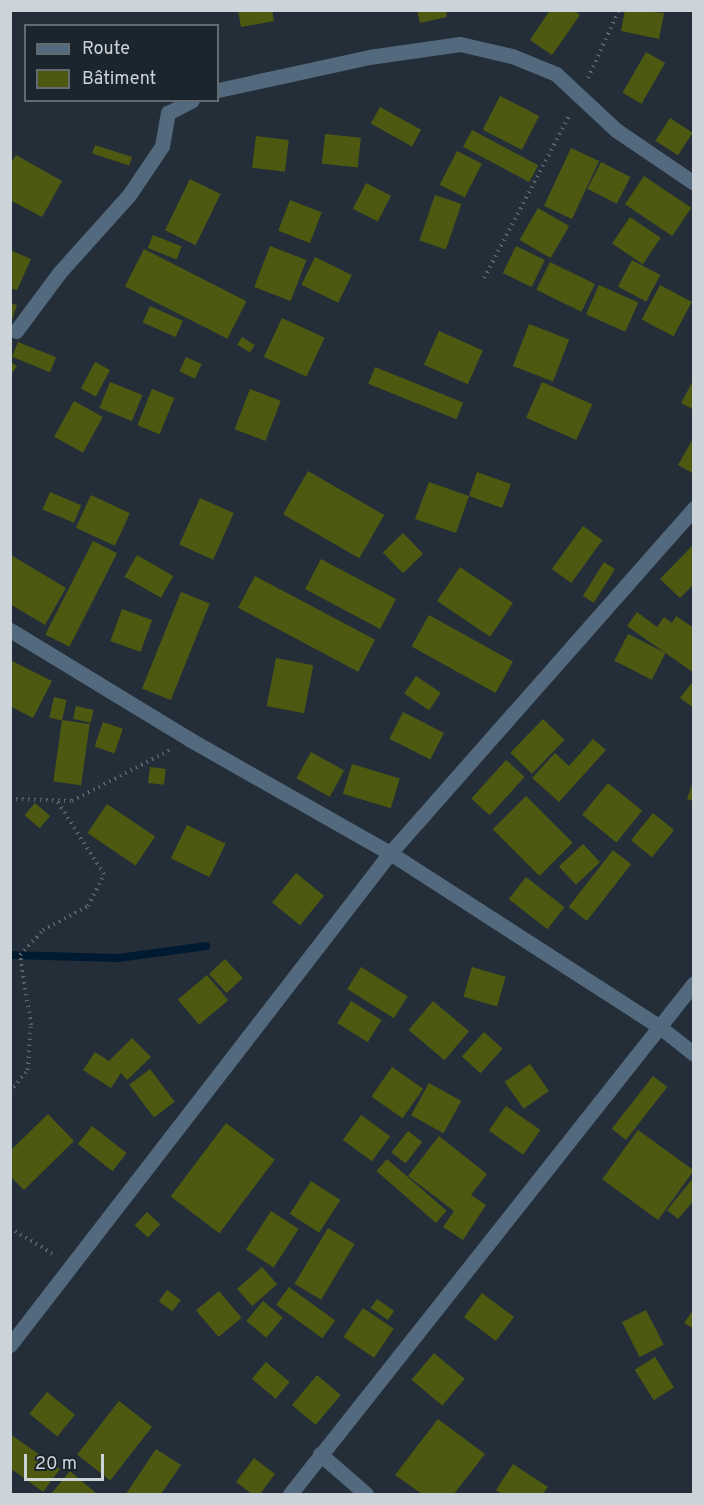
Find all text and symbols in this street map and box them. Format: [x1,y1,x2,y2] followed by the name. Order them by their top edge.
[24,24,219,102] legend
[82,38,130,61] text: Route
[82,68,156,91] text: Bâtiment
[27,1442,106,1480] scale bar
[35,1453,77,1476] text: 20 m

